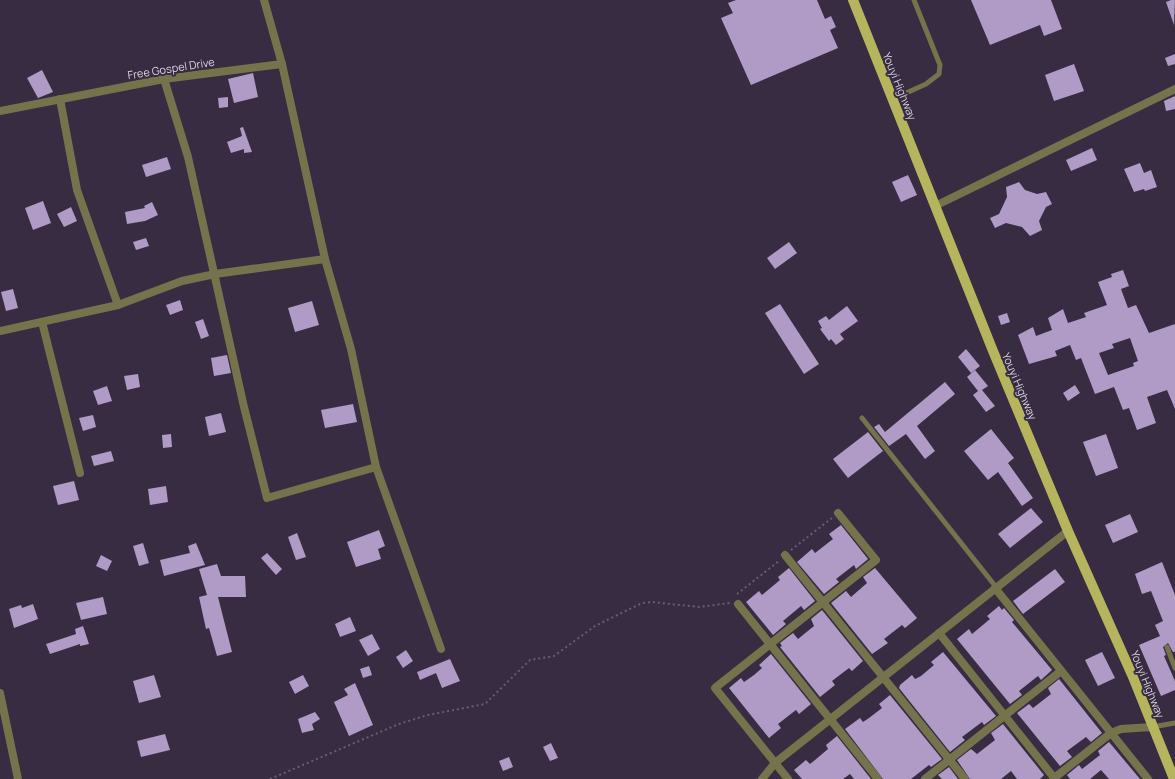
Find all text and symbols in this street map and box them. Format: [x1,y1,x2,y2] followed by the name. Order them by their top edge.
[880,50,920,122] street label: Youyi Highway
[126,54,216,82] street label: Free Gospel Drive
[999,350,1041,422] street label: Youyi Highway
[1128,648,1168,720] street label: Youyi Highway

